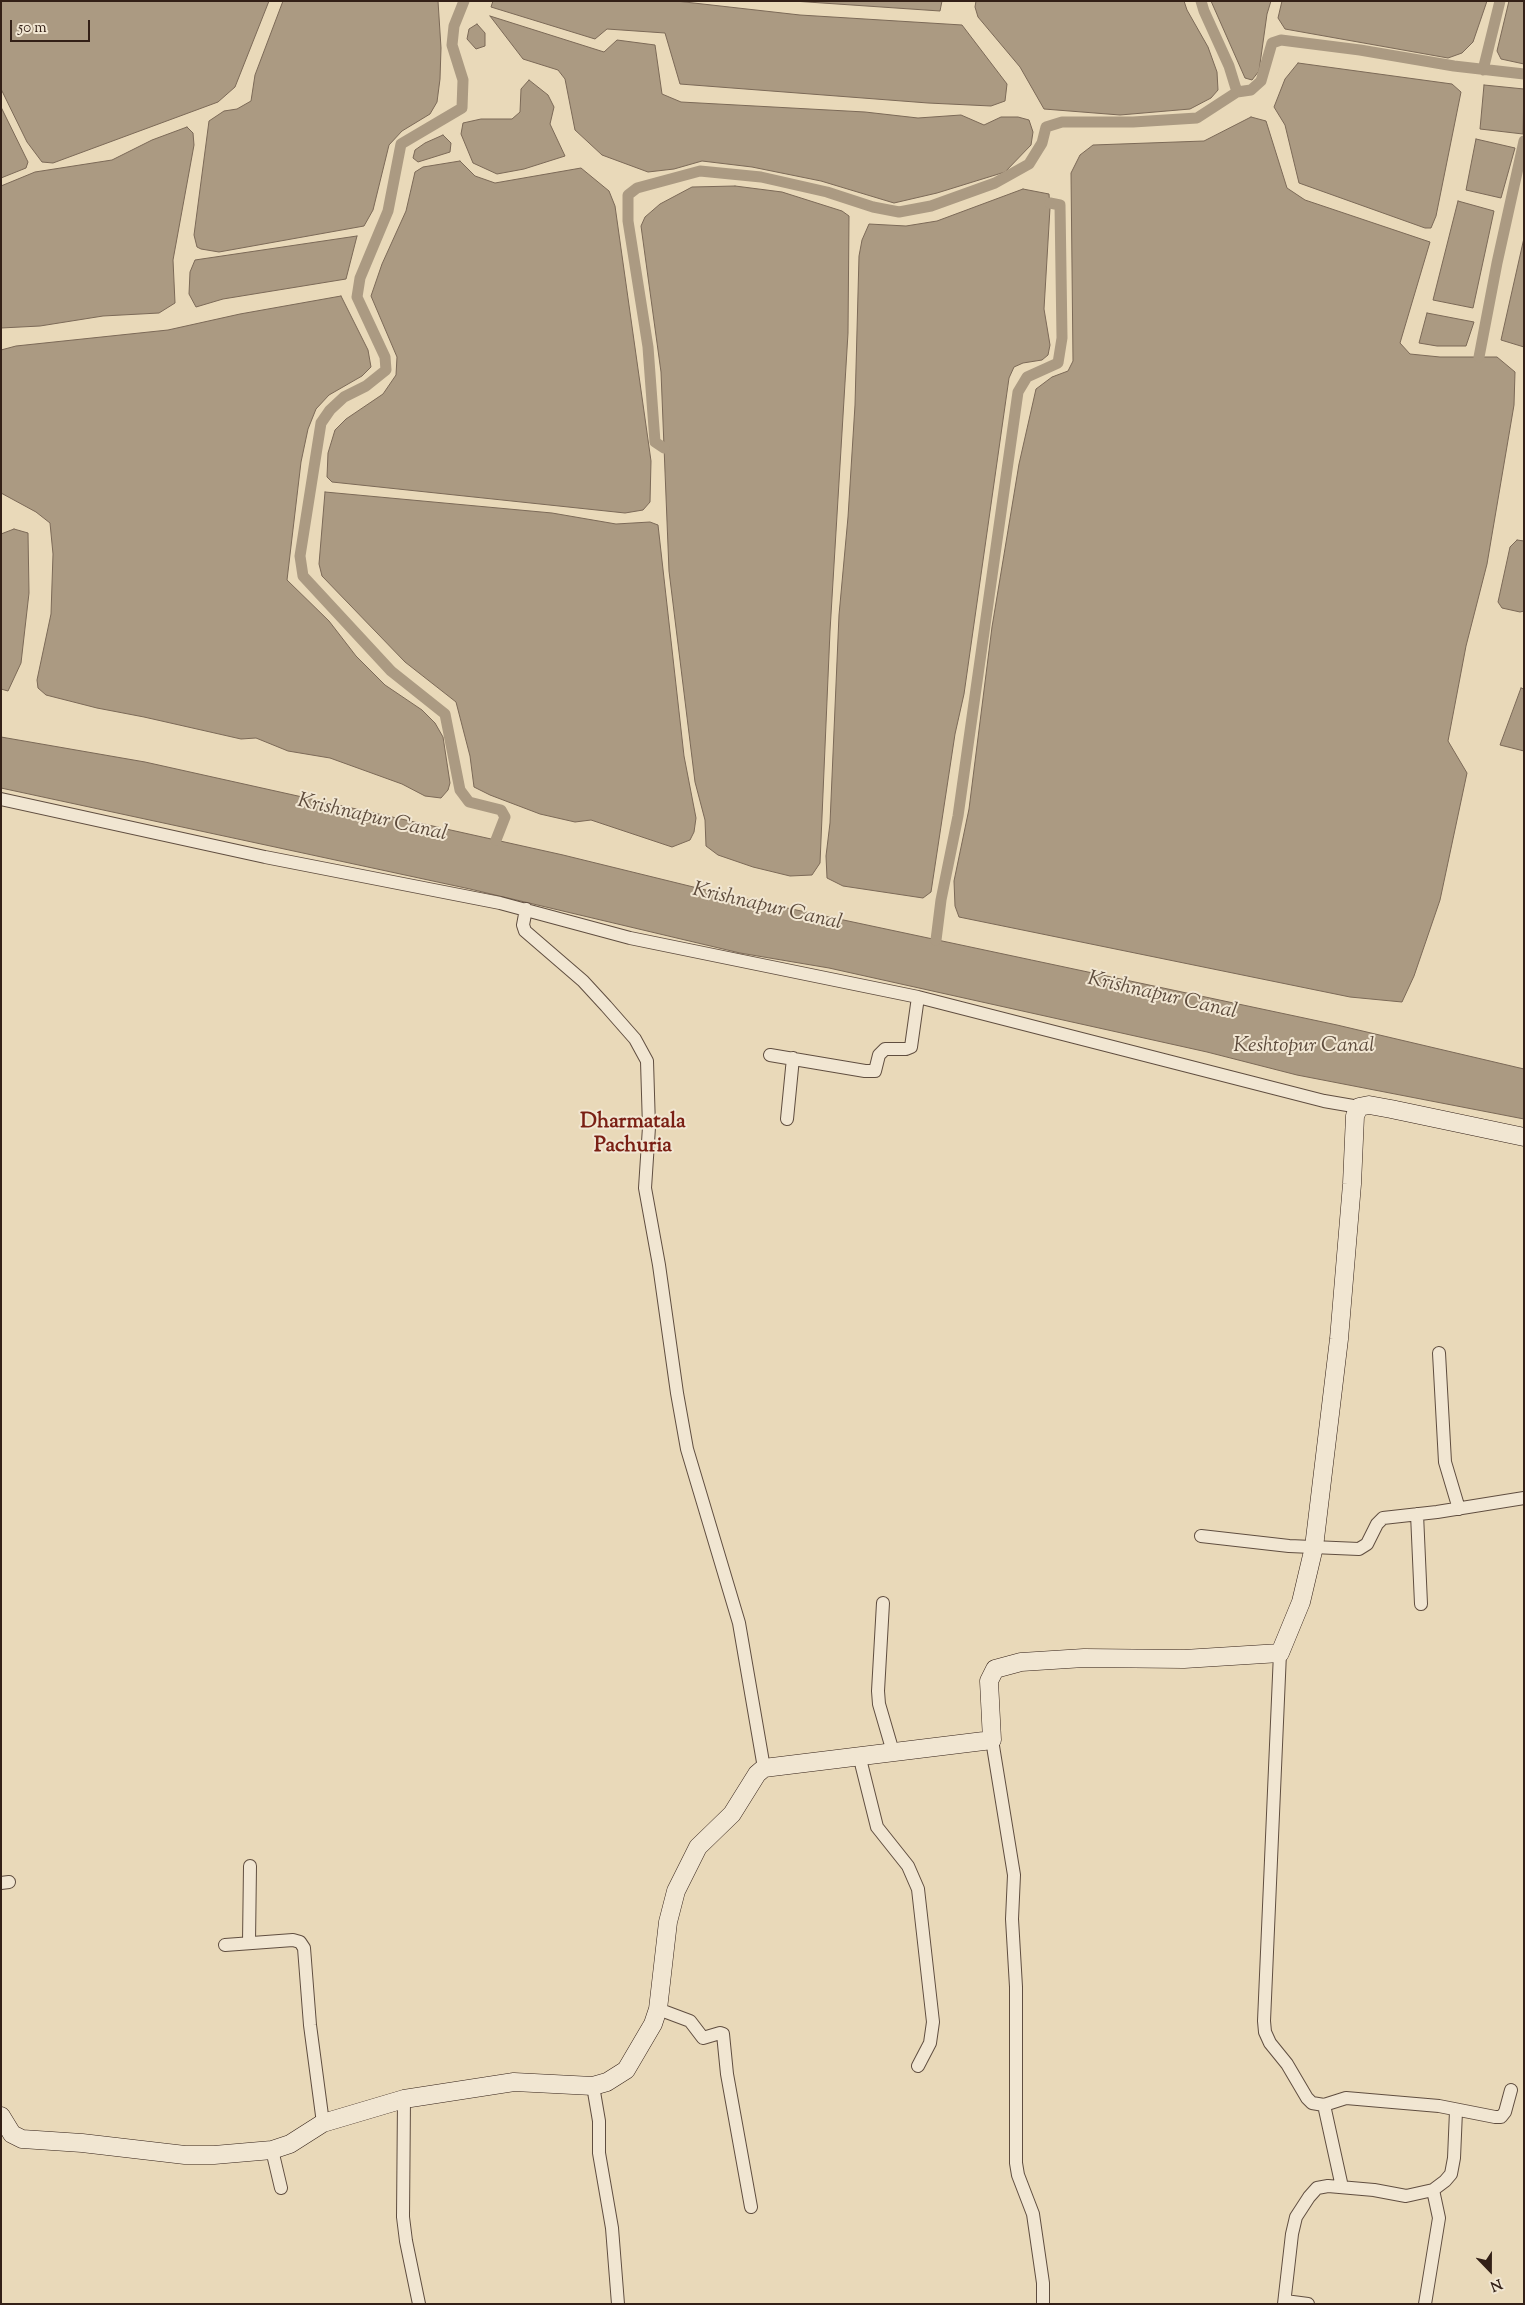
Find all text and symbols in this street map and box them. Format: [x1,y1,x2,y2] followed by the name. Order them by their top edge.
[12,10,92,42] scale bar
[18,18,47,39] text: 50 m
[295,790,449,848] water label: Krishnapur Canal
[690,879,844,937] water label: Krishnapur Canal
[1085,968,1239,1026] water label: Krishnapur Canal
[1233,1034,1375,1060] water label: Keshtopur Canal
[580,1110,686,1160] district label: Dharmatala Pachuria
[1465,2245,1515,2295] north arrow
[1487,2273,1505,2295] text: N

